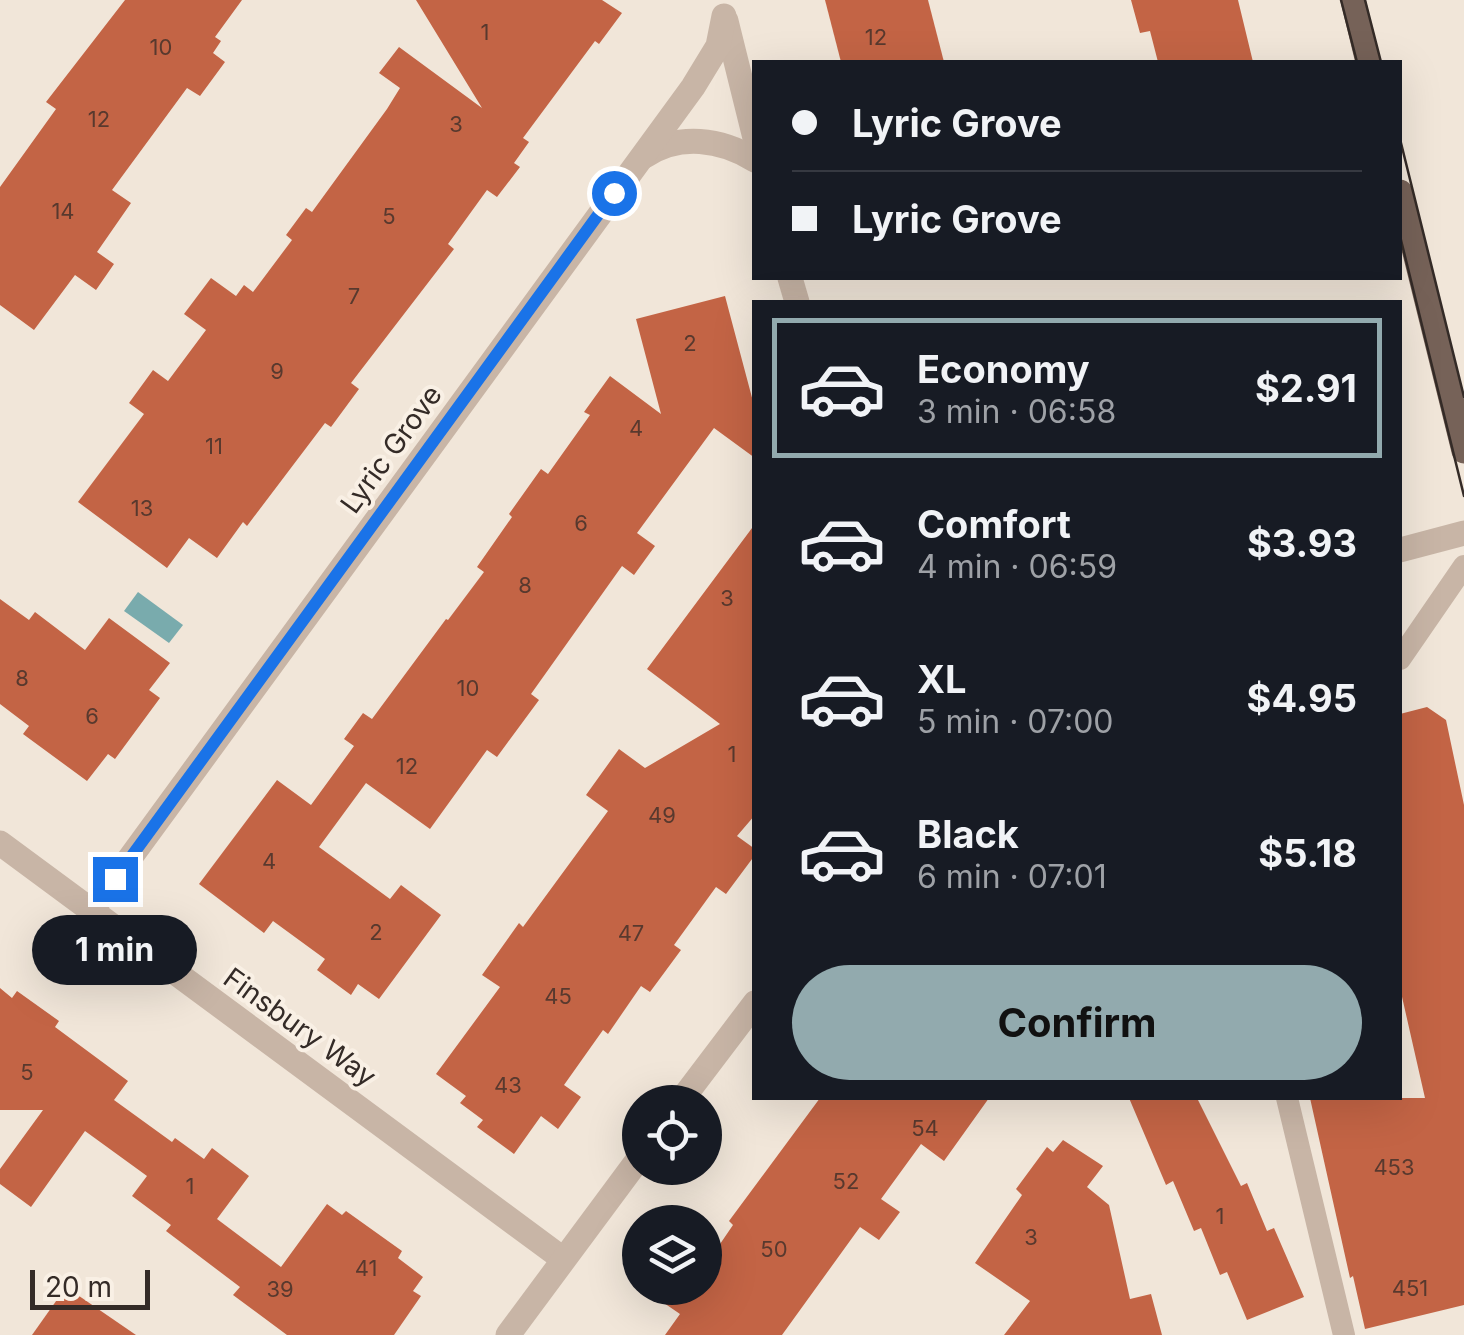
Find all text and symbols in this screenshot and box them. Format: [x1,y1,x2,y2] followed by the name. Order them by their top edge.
[481,19,489,45] house number: 1
[865,24,887,50] house number: 12
[150,34,172,60] house number: 10
[852,100,1062,146] text: Lyric Grove
[88,106,110,132] house number: 12
[449,111,463,137] house number: 3
[592,171,637,216] route start
[852,196,1062,242] text: Lyric Grove
[51,198,75,224] house number: 14
[382,203,396,229] house number: 5
[348,283,360,309] house number: 7
[683,330,697,356] house number: 2
[797,343,887,433] icon: car
[917,346,1090,392] text: Economy
[270,358,284,384] house number: 9
[1255,365,1357,411] text: $2.91
[333,378,449,520] street label: Lyric Grove
[917,392,1116,431] text: 3 min · 06:58
[629,415,643,441] house number: 4
[205,433,223,459] house number: 11
[131,495,153,521] house number: 13
[797,498,887,588] icon: car
[917,501,1071,547] text: Comfort
[574,510,588,536] house number: 6
[1247,520,1357,566] text: $3.93
[917,547,1117,586] text: 4 min · 06:59
[518,572,532,598] house number: 8
[720,585,734,611] house number: 3
[797,653,887,743] icon: car
[917,656,967,702] text: XL
[15,665,29,691] house number: 8
[457,675,479,701] house number: 10
[1247,675,1357,721] text: $4.95
[917,702,1114,741] text: 5 min · 07:00
[85,703,99,729] house number: 6
[728,741,736,767] house number: 1
[396,753,418,779] house number: 12
[648,802,676,828] house number: 49
[797,808,887,898] icon: car
[917,811,1019,857] text: Black
[1258,830,1357,876] text: $5.18
[262,848,276,874] house number: 4
[93,857,138,902] route end
[917,857,1107,896] text: 6 min · 07:01
[32,914,198,984] callout: 1 min
[369,919,383,945] house number: 2
[618,920,644,946] house number: 47
[75,930,154,969] text: 1 min
[217,960,383,1094] street label: Finsbury Way
[792,965,1362,1080] button: Confirm
[544,983,572,1009] house number: 45
[20,1059,34,1085] house number: 5
[494,1072,522,1098] house number: 43
[622,1085,722,1305] map controls
[622,1085,722,1185] button: locate
[911,1115,939,1141] house number: 54
[1373,1154,1415,1180] house number: 453
[833,1168,859,1194] house number: 52
[186,1173,194,1199] house number: 1
[1216,1203,1224,1229] house number: 1
[622,1205,722,1305] button: layers
[1024,1224,1038,1250] house number: 3
[760,1236,788,1262] house number: 50
[355,1255,377,1281] house number: 41
[30,1265,150,1310] scale bar
[45,1270,112,1304] text: 20 m
[1392,1275,1428,1301] house number: 451
[266,1276,294,1302] house number: 39

